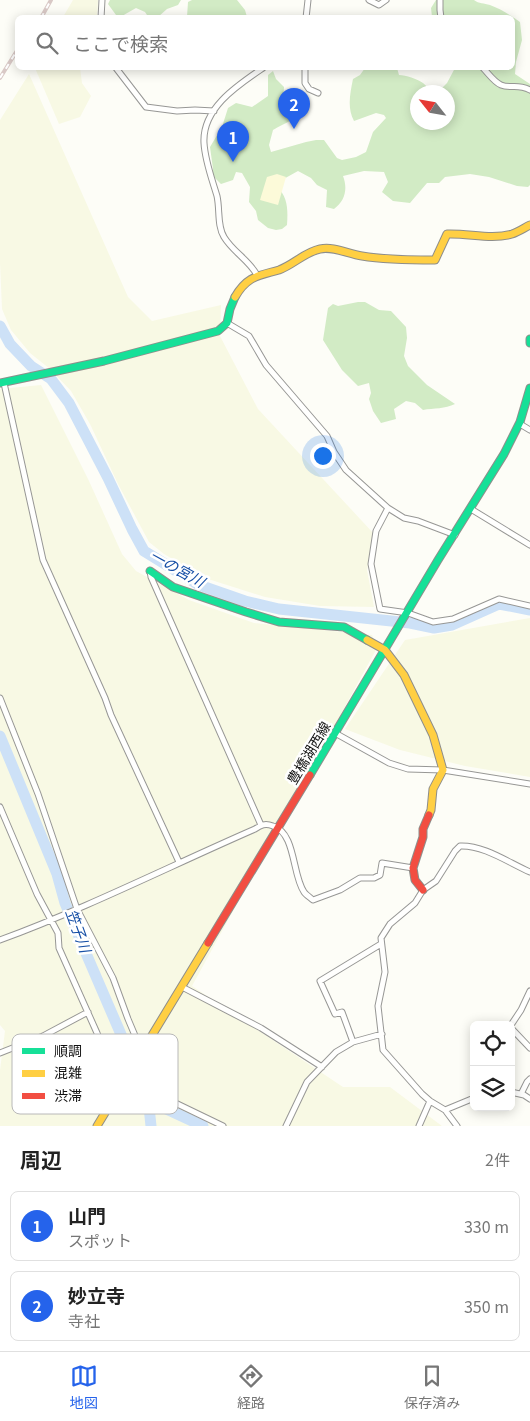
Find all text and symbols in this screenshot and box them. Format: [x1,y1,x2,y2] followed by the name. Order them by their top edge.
[15,15,515,70] search box
[33,29,61,57] icon: search
[73,29,168,56] text: ここで検索
[410,85,455,130] north arrow
[278,88,310,129] pin: 2
[217,121,249,162] pin: 1
[310,443,336,469] your location
[146,544,211,592] water label: 一の宮川
[282,717,335,788] street label: 豊橋湖西線
[62,906,98,957] water label: 笠子川
[470,1021,515,1111] map controls
[470,1021,515,1066] button: locate
[12,1034,178,1114] legend
[54,1040,82,1060] text: 順調
[54,1062,82,1082] text: 混雑
[470,1066,515,1111] button: layers
[54,1085,82,1105] text: 渋滞
[20,1144,62,1174] text: 周辺
[485,1147,510,1171] text: 2件
[68,1201,106,1228] text: 山門
[32,1214,42,1238] text: 1
[464,1214,509,1238] text: 330 m
[68,1228,132,1252] text: スポット
[68,1281,125,1308] text: 妙立寺
[32,1294,42,1318] text: 2
[464,1294,509,1318] text: 350 m
[68,1308,100,1332] text: 寺社
[70,1362,98,1412] tab: 地図
[237,1362,265,1412] tab: 経路
[404,1362,460,1412] tab: 保存済み

